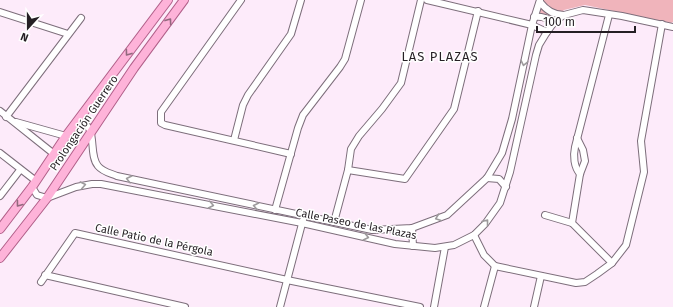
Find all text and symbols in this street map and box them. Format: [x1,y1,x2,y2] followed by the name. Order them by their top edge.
[8,8,48,48] north arrow
[537,8,635,34] scale bar
[543,15,575,29] text: 100 m
[164,19,171,26] one-way arrow
[19,29,30,44] text: N
[125,49,132,56] one-way arrow
[401,49,479,64] district label: LAS PLAZAS
[521,60,529,66] one-way arrow
[47,73,121,173] street label: Prolongación Guerrero
[126,175,133,184] one-way arrow
[80,181,86,190] one-way arrow
[17,200,24,207] one-way arrow
[208,201,214,209] one-way arrow
[253,203,260,211] one-way arrow
[294,206,418,242] street label: Calle Paseo de las Plazas
[435,214,442,222] one-way arrow
[481,219,488,226] one-way arrow
[94,221,214,259] street label: Calle Patio de la Pérgola
[363,233,369,241] one-way arrow

